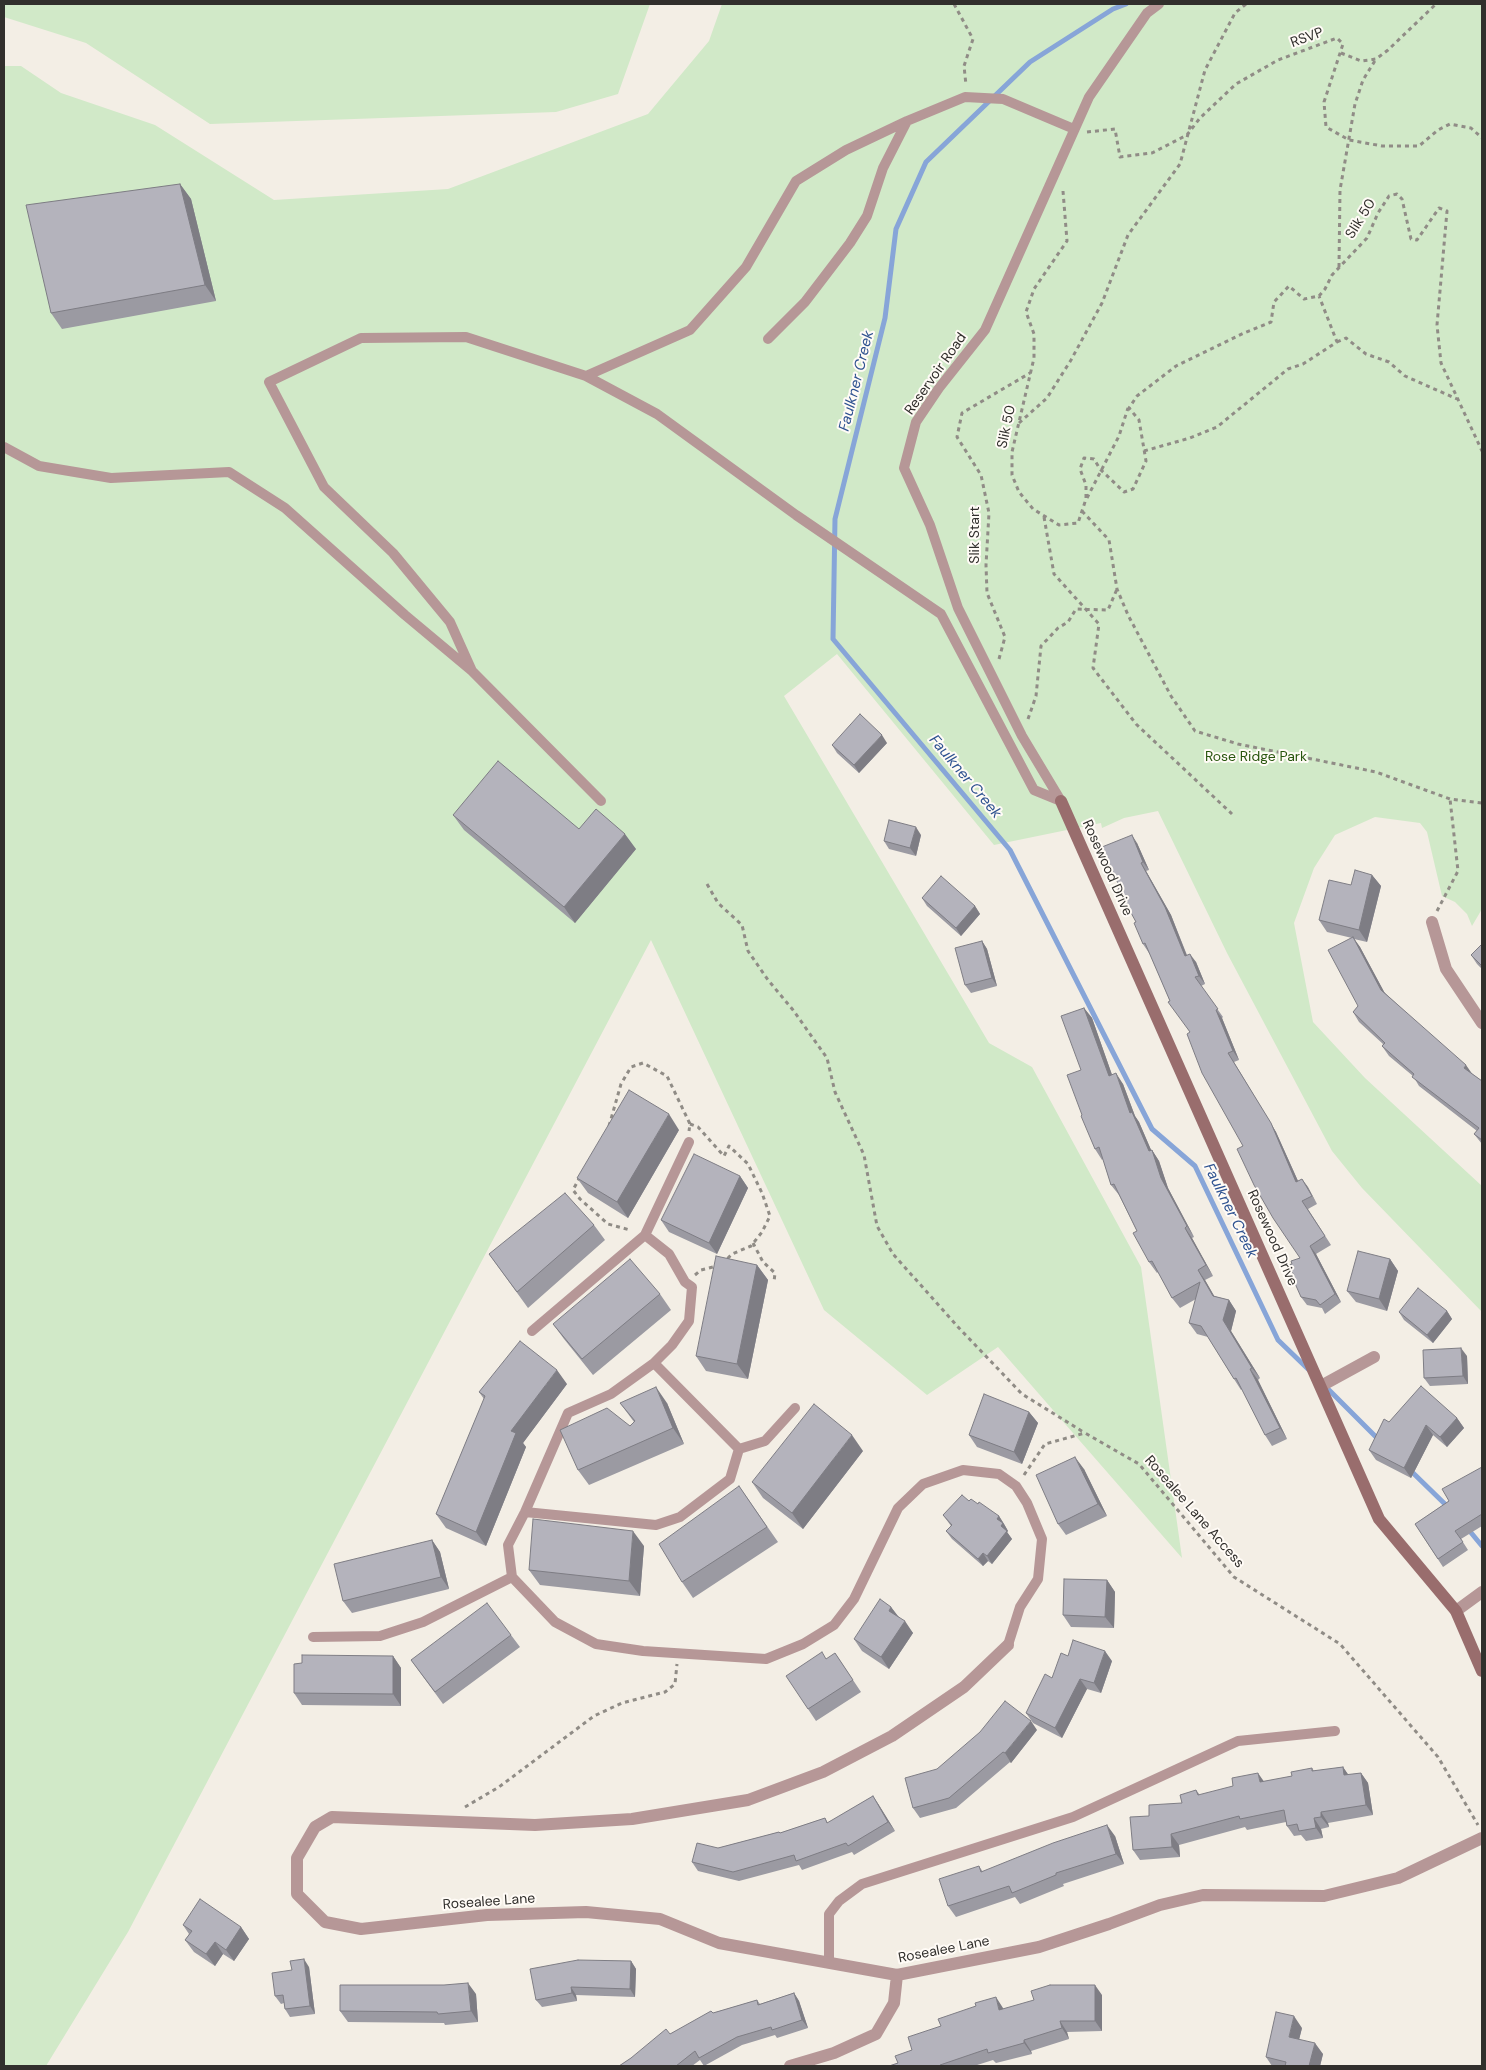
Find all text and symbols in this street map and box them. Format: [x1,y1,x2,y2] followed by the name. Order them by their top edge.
[1288,24,1326,52] street label: RSVP
[1342,196,1380,242] street label: Slik 50
[836,329,878,433] water label: Faulkner Creek
[902,330,970,418] street label: Reservoir Road
[994,404,1020,450] street label: Slik 50
[967,506,983,564] street label: Slik Start
[925,732,1005,822] water label: Faulkner Creek
[1205,749,1307,765] park label: Rose Ridge Park
[1078,817,1136,919] street label: Rosewood Drive
[1199,1161,1261,1261] water label: Faulkner Creek
[1243,1187,1301,1289] street label: Rosewood Drive
[1141,1452,1247,1572] street label: Rosealee Lane Access
[442,1890,536,1914] street label: Rosealee Lane
[897,1933,991,1967] street label: Rosealee Lane

